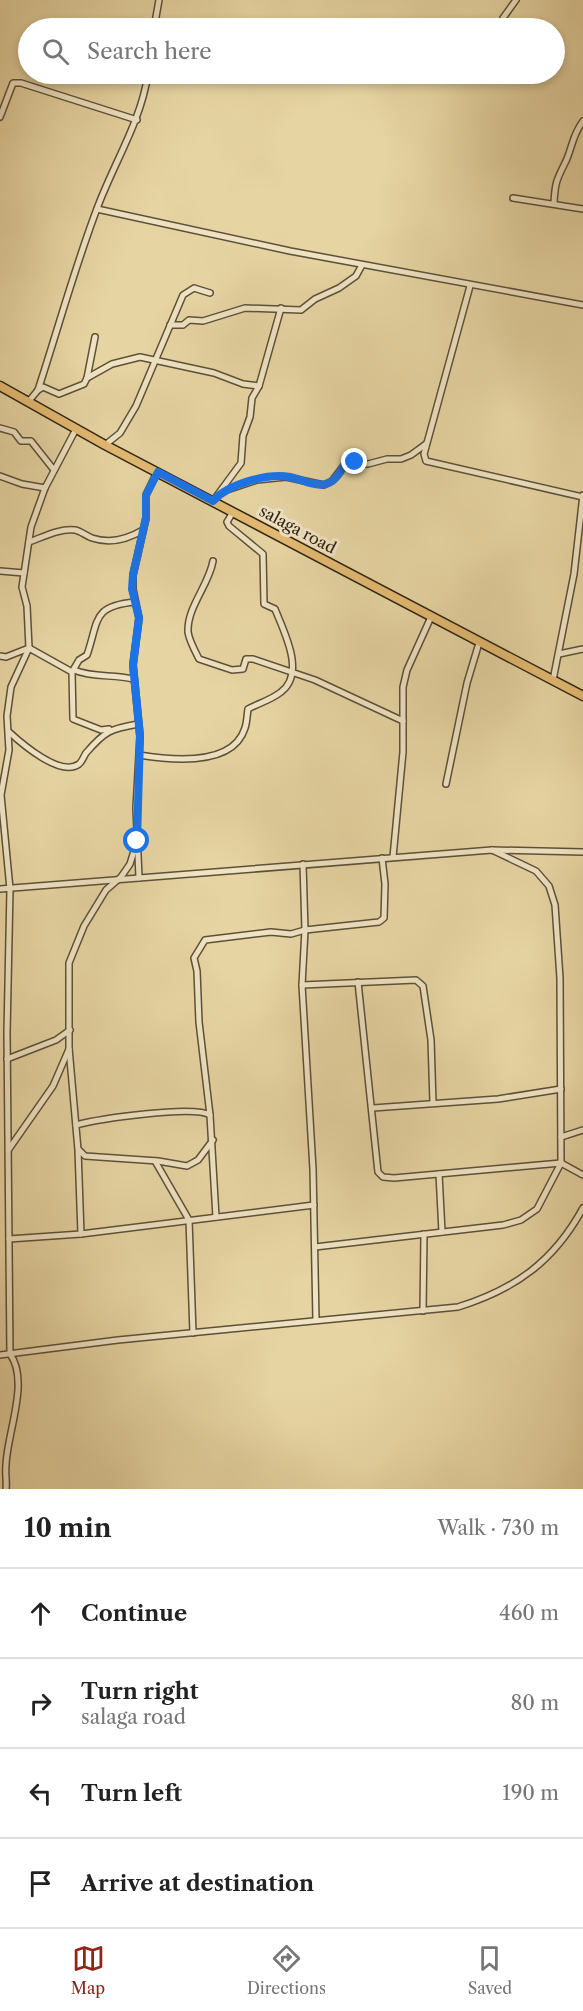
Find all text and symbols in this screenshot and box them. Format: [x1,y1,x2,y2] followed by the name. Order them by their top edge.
[18,18,565,84] search box
[39,35,72,68] icon: search
[87,38,212,65] text: Search here
[341,448,367,474] route end
[256,500,340,558] street label: salaga road
[123,827,149,853] route start
[24,1512,112,1544] text: 10 min
[437,1516,559,1540] text: Walk · 730 m
[24,1597,57,1630] icon: ahead
[81,1600,187,1627] text: Continue
[499,1601,559,1625] text: 460 m
[81,1678,199,1705] text: Turn right
[24,1687,57,1720] icon: right
[511,1691,559,1715] text: 80 m
[81,1705,186,1729] text: salaga road
[24,1777,57,1810] icon: left
[81,1780,182,1807] text: Turn left
[502,1781,559,1805] text: 190 m
[24,1867,57,1900] icon: arrive
[81,1870,314,1897] text: Arrive at destination
[71,1942,105,1998] tab: Map
[247,1942,326,1998] tab: Directions
[468,1942,512,1998] tab: Saved

